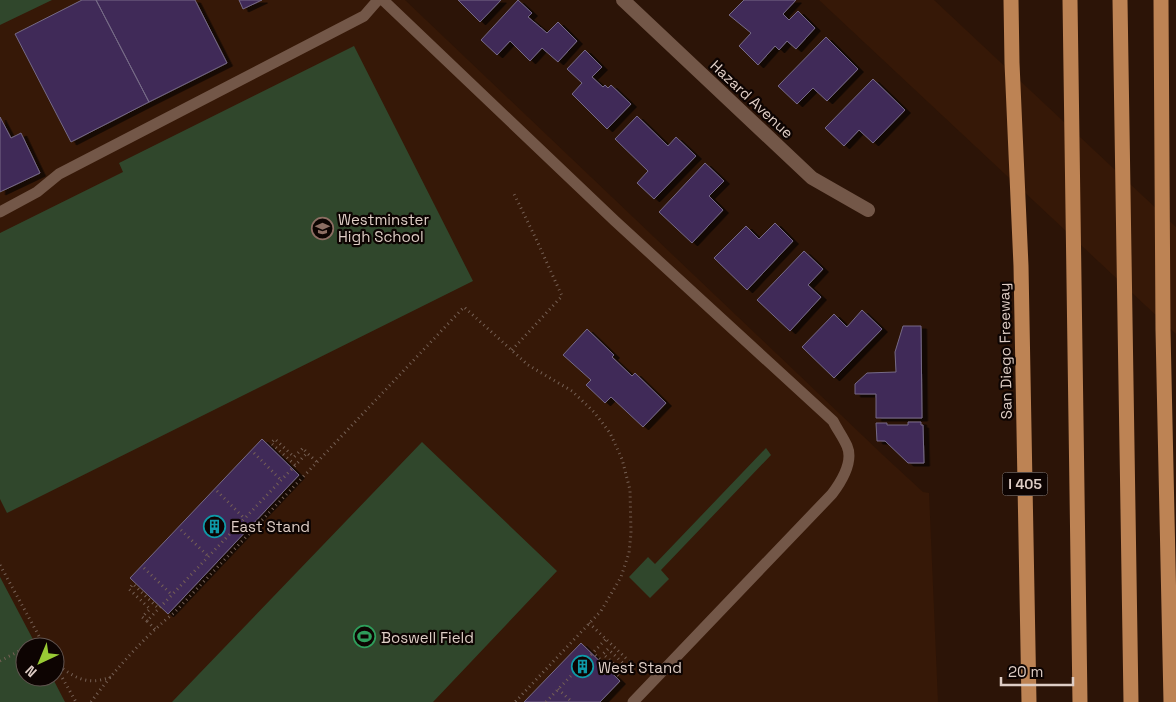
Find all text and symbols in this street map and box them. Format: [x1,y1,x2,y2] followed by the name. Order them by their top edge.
[707,56,798,142] street label: Hazard Avenue
[338,210,429,246] place label: Westminster High School
[310,216,334,240] school or university icon: Westminster High School
[994,282,1016,420] street label: San Diego Freeway
[1002,472,1048,496] road number: I 405
[203,514,227,538] building icon: East Stand
[231,517,310,536] place label: East Stand
[353,625,377,649] sports icon: Boswell Field
[381,628,474,647] place label: Boswell Field
[15,637,65,687] north arrow
[1001,654,1074,686] scale bar
[570,655,594,679] building icon: West Stand
[598,658,682,677] place label: West Stand
[21,662,41,681] text: N
[1008,662,1043,681] text: 20 m

